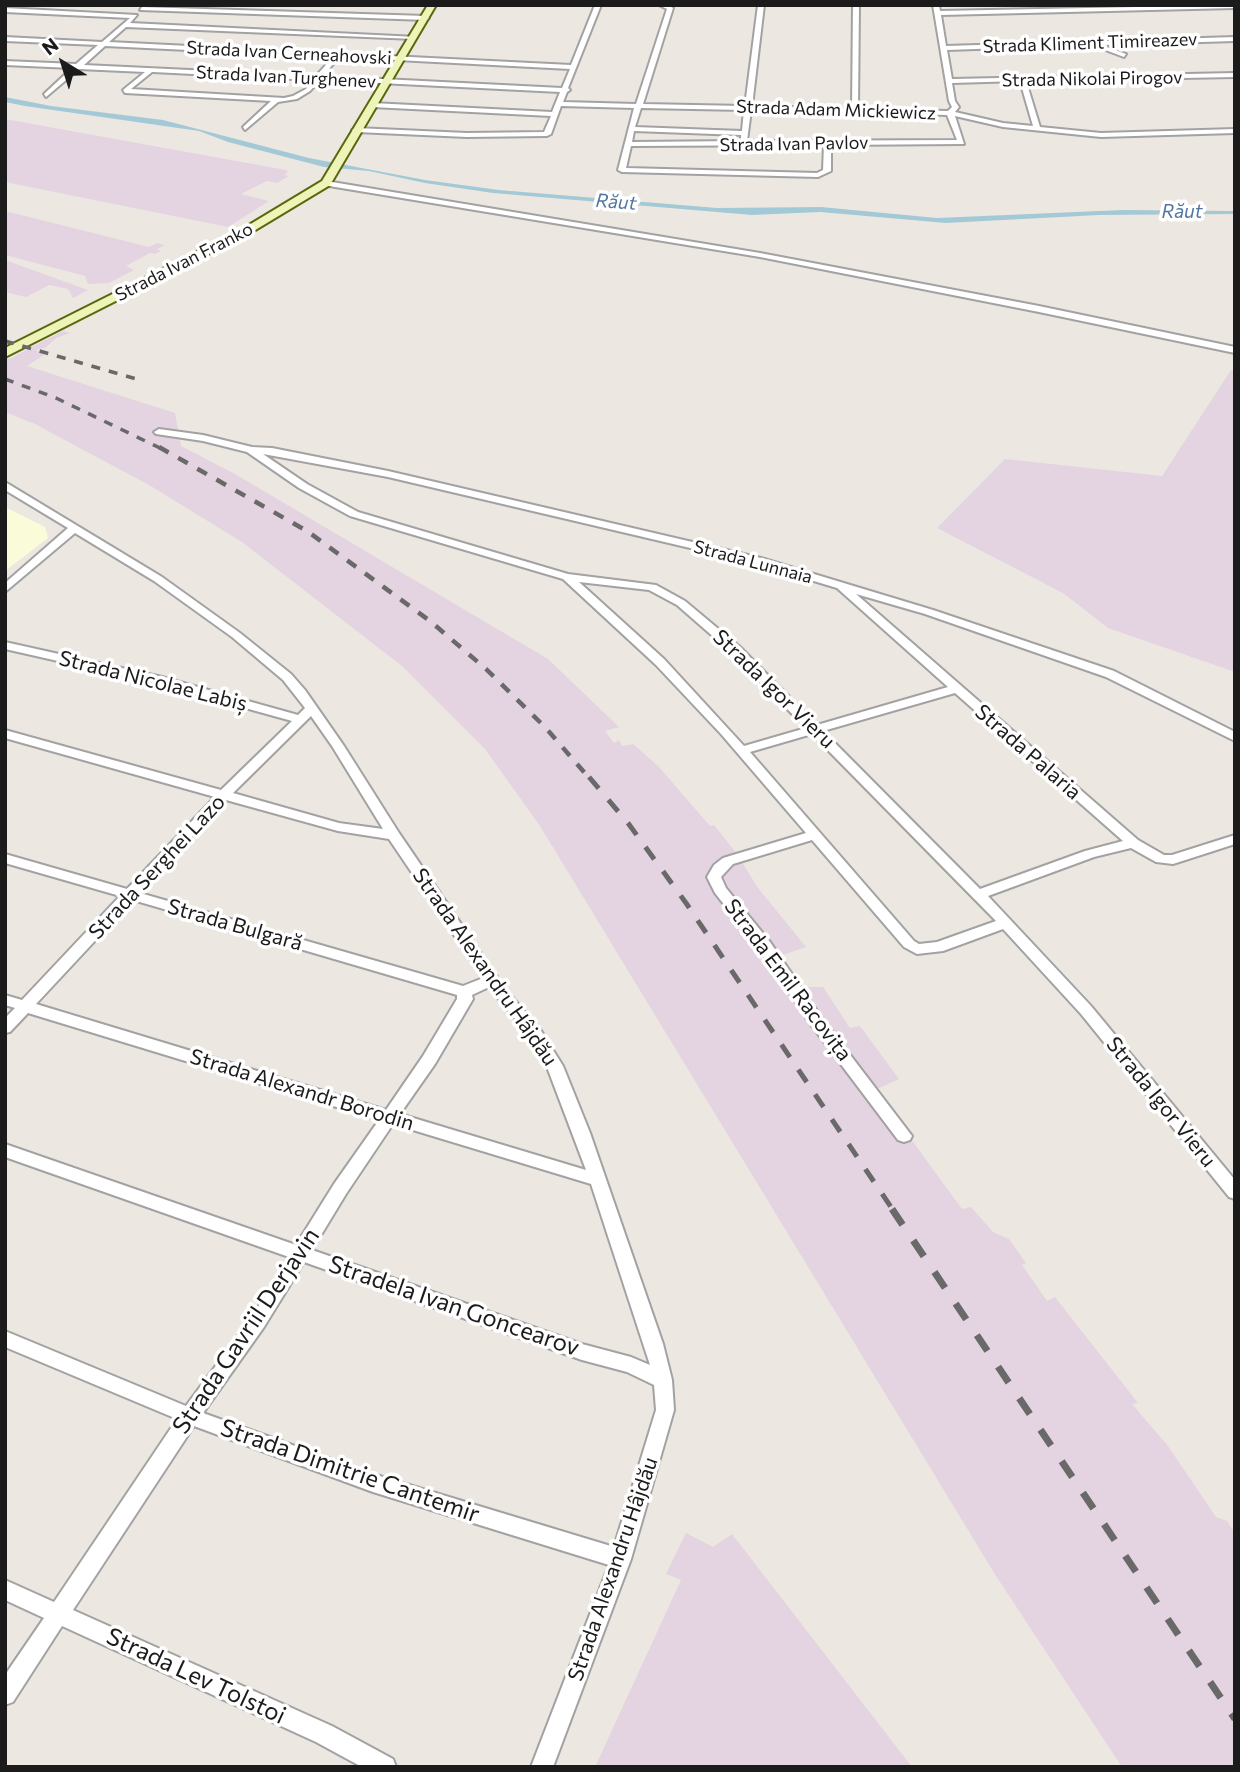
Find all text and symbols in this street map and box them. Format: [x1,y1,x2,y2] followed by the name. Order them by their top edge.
[28,28,98,98] north arrow
[982,28,1198,58] street label: Strada Kliment Timireazev
[37,33,62,60] text: N
[186,37,392,69] street label: Strada Ivan Cerneahovski
[195,61,377,93] street label: Strada Ivan Turghenev
[1002,67,1182,91] street label: Strada Nikolai Pirogov
[736,96,936,124] street label: Strada Adam Mickiewicz
[719,132,869,156] street label: Strada Ivan Pavlov
[595,189,637,215] water label: Răut
[1162,201,1202,223] water label: Răut
[112,218,256,306] street label: Strada Ivan Franko
[691,536,815,588] street label: Strada Lunnaia
[708,624,840,754] street label: Strada Igor Vieru
[56,645,250,717] street label: Strada Nicolae Labiș
[970,699,1086,805] street label: Strada Palaria
[83,789,231,945] street label: Strada Serghei Lazo
[407,863,563,1071] street label: Strada Alexandru Hâjdău
[165,894,305,956] street label: Strada Bulgară
[719,894,857,1066] street label: Strada Emil Racovița
[1101,1032,1221,1172] street label: Strada Igor Vieru
[187,1044,417,1136] street label: Strada Alexandr Borodin
[166,1223,326,1439] street label: Strada Gavriil Derjavin
[325,1250,583,1362] street label: Stradela Ivan Goncearov
[217,1413,483,1529] street label: Strada Dimitrie Cantemir
[563,1454,663,1684] street label: Strada Alexandru Hâjdău
[102,1622,290,1730] street label: Strada Lev Tolstoi

